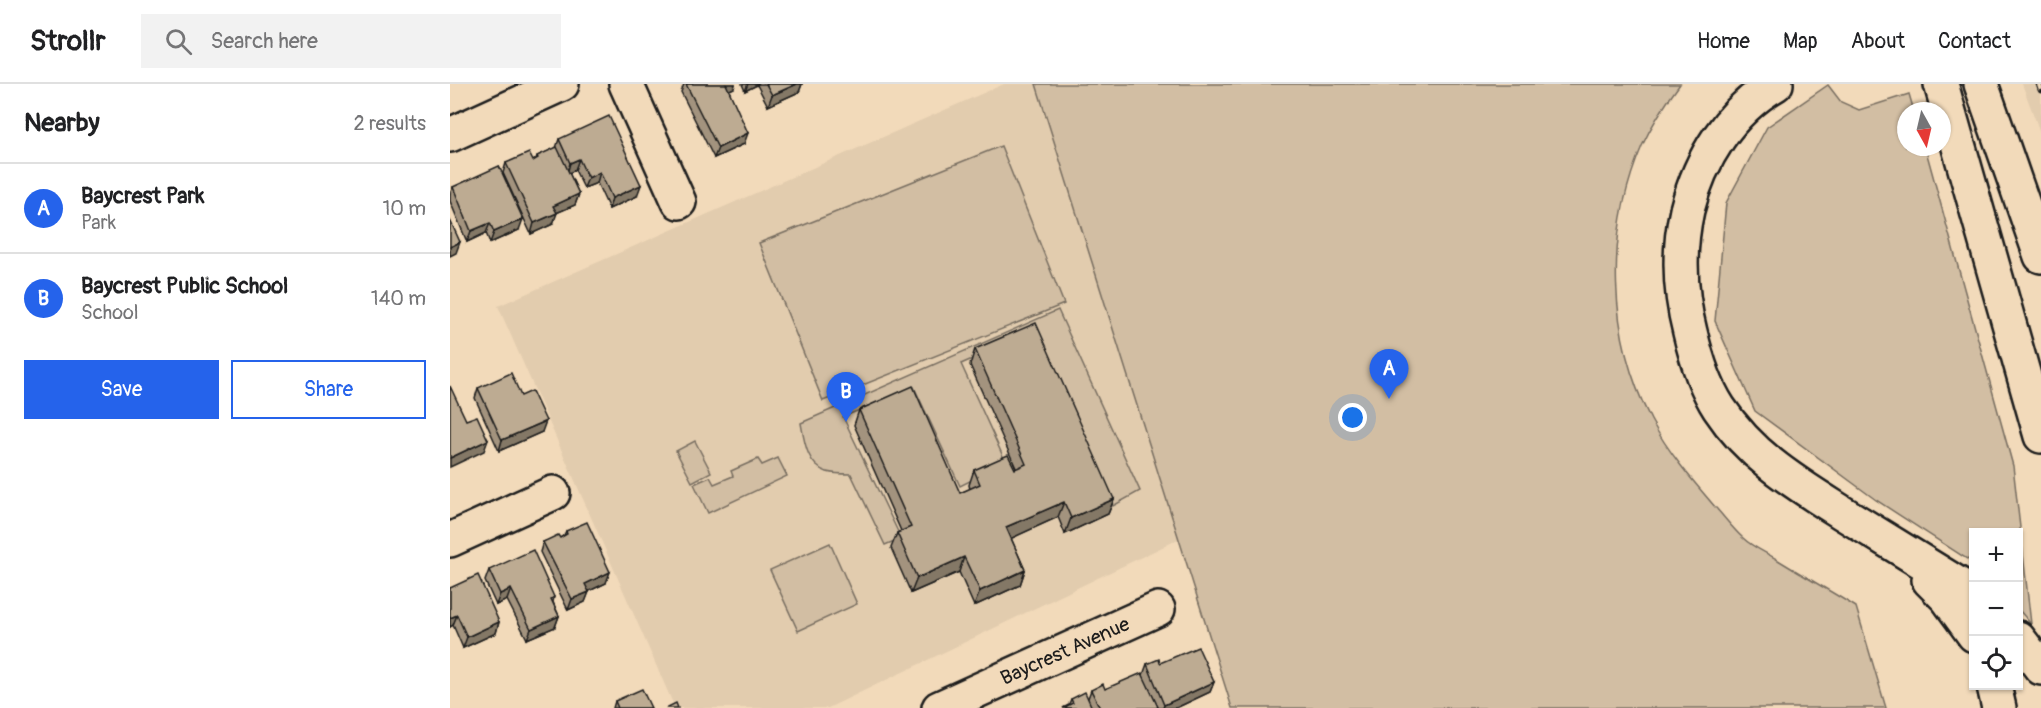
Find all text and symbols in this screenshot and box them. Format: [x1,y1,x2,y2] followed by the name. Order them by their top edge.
[141,14,561,68] search box
[30,24,105,59] text: Strollr
[162,25,195,58] icon: search
[210,27,318,55] text: Search here
[1697,28,1750,55] text: Home
[1783,28,1818,55] text: Map
[1851,28,1905,55] text: About
[1938,28,2011,55] text: Contact
[1897,102,1951,156] north arrow
[24,107,100,139] text: Nearby
[354,111,426,136] text: 2 results
[81,182,205,210] text: Baycrest Park
[37,196,50,221] text: A
[382,196,426,221] text: 10 m
[81,210,116,235] text: Park
[81,272,288,300] text: Baycrest Public School
[38,286,49,311] text: B
[371,286,426,311] text: 140 m
[81,300,138,325] text: School
[1370,350,1408,399] pin: A
[24,360,219,419] button: Save
[231,360,426,419] button: Share
[826,372,866,422] pin: B
[1338,403,1367,432] your location
[1969,528,2023,690] map controls
[1969,528,2023,582] button: +
[1969,582,2023,636] button: −
[997,611,1134,691] street label: Baycrest Avenue
[1969,636,2023,690] button: locate

